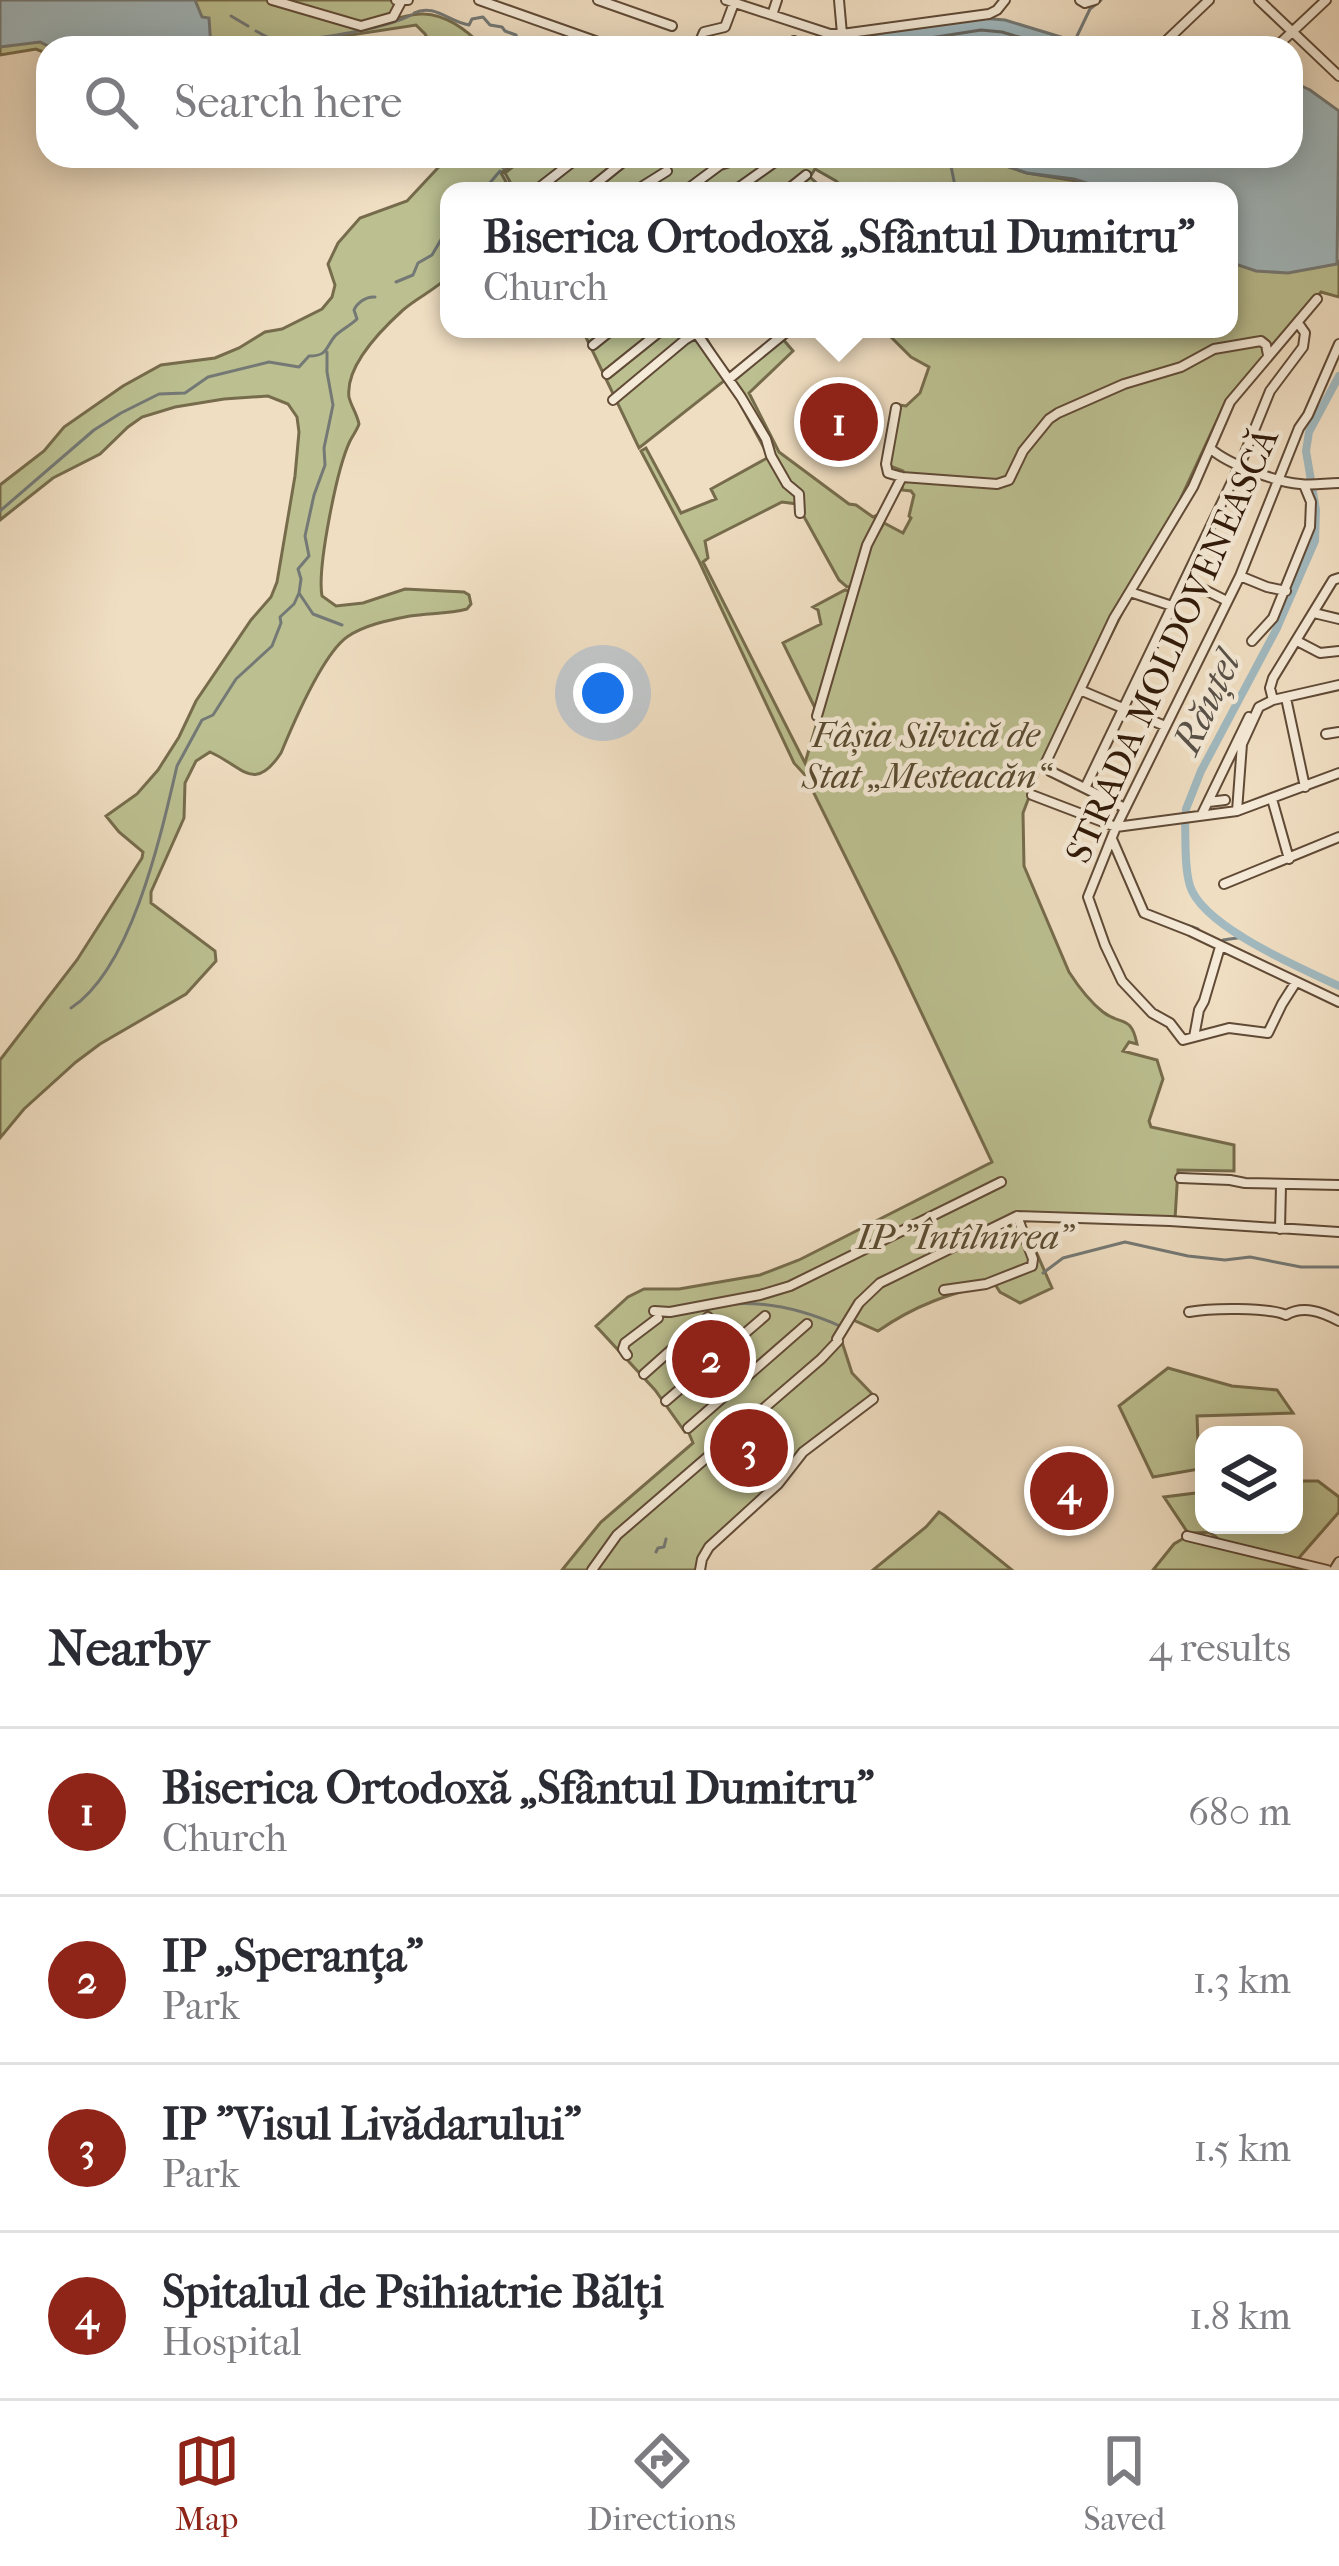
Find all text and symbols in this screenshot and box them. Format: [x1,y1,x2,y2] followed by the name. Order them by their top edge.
[36,36,1303,168] search box
[78,69,144,135] icon: search
[174,76,402,129] text: Search here
[440,182,1238,338] popup
[483,211,1195,264] text: Biserica Ortodoxă „Sfântul Dumitru”
[483,264,608,310] text: Church
[800,377,878,467] pin: 1
[1057,421,1287,869] street label: STRADA MOLDOVENEASCĂ
[1162,640,1252,763] water label: Răuțel
[573,663,633,723] your location
[801,714,1053,797] park label: Fâșia Silvică de Stat „Mesteacăn“
[855,1216,1075,1258] park label: IP "Întîlnirea"
[672,1314,750,1404] pin: 2
[710,1403,788,1493] pin: 3
[1195,1426,1303,1534] map controls
[1195,1426,1303,1534] button: layers
[1030,1446,1108,1536] pin: 4
[48,1618,209,1678] text: Nearby
[1149,1625,1291,1671] text: 4 results
[162,1762,874,1815] text: Biserica Ortodoxă „Sfântul Dumitru”
[80,1789,94,1835] text: 1
[1188,1789,1291,1835] text: 680 m
[162,1815,287,1861] text: Church
[162,1930,424,1983] text: IP „Speranța”
[77,1957,97,2003] text: 2
[1193,1957,1291,2003] text: 1.3 km
[162,1983,240,2029] text: Park
[162,2098,581,2151] text: IP "Visul Livădarului"
[79,2125,95,2171] text: 3
[1193,2125,1291,2171] text: 1.5 km
[162,2151,240,2197] text: Park
[162,2266,664,2319] text: Spitalul de Psihiatrie Bălți
[75,2293,99,2339] text: 4
[1189,2293,1291,2339] text: 1.8 km
[162,2319,302,2365] text: Hospital
[174,2428,240,2539] tab: Map
[587,2428,736,2539] tab: Directions
[1083,2428,1165,2539] tab: Saved

